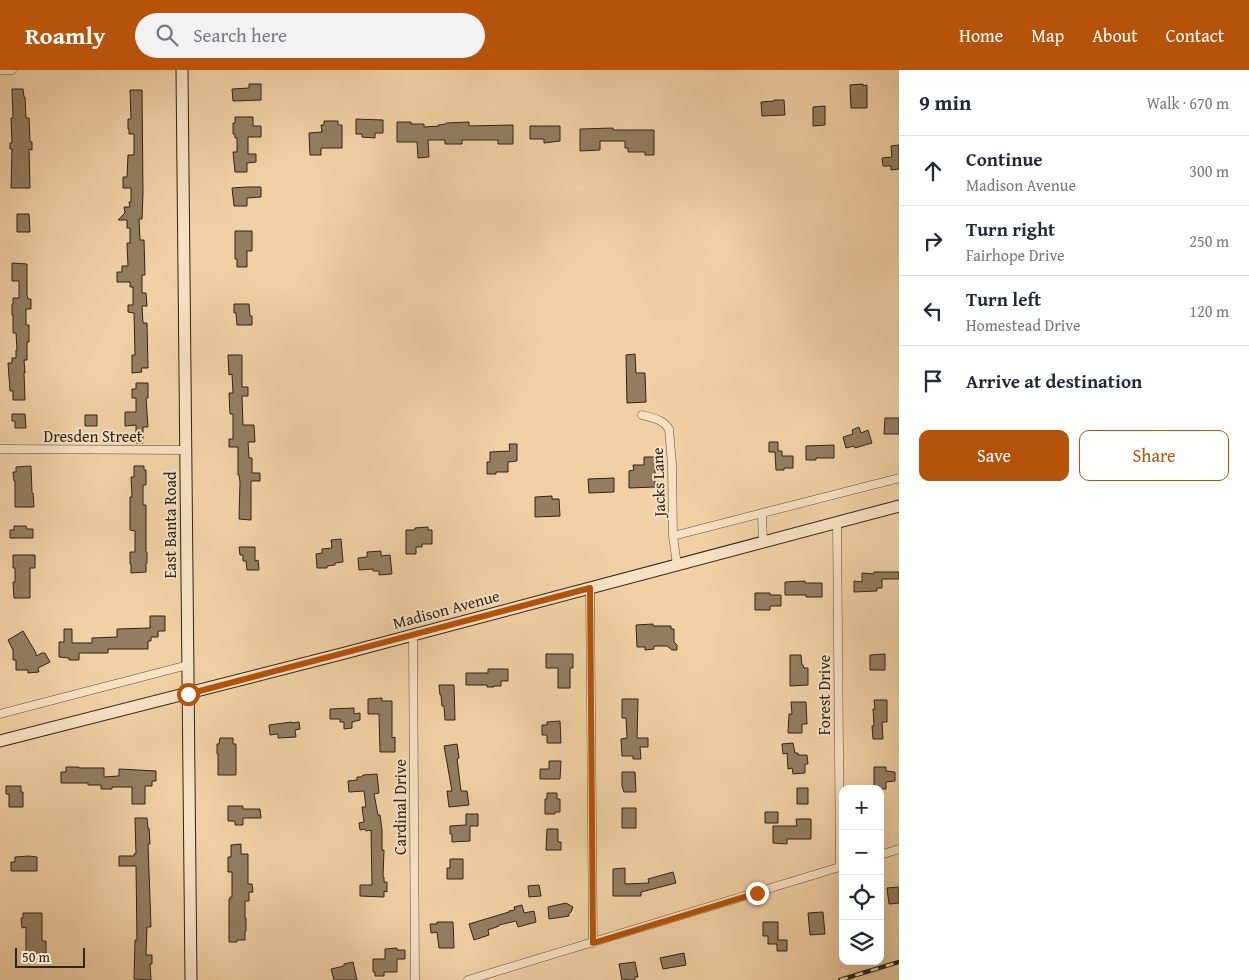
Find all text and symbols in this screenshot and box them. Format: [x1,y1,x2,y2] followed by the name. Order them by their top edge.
[135,13,485,58] search box
[25,18,105,53] text: Roamly
[153,21,181,49] icon: search
[193,21,287,49] text: Search here
[959,22,1003,49] text: Home
[1031,22,1064,49] text: Map
[1092,22,1138,49] text: About
[1166,22,1224,49] text: Contact
[919,87,971,118] text: 9 min
[1146,91,1229,115] text: Walk · 670 m
[966,145,1043,173] text: Continue
[919,157,947,185] icon: ahead
[1189,159,1229,183] text: 300 m
[966,173,1076,197] text: Madison Avenue
[966,215,1055,243] text: Turn right
[919,227,947,255] icon: right
[1189,229,1229,253] text: 250 m
[966,243,1065,267] text: Fairhope Drive
[966,285,1041,313] text: Turn left
[919,297,947,325] icon: left
[1189,299,1229,323] text: 120 m
[966,313,1080,337] text: Homestead Drive
[919,367,947,395] icon: arrive
[966,367,1142,395] text: Arrive at destination
[44,424,143,448] street label: Dresden Street
[919,430,1069,481] button: Save
[1079,430,1229,481] button: Share
[645,447,671,519] street label: Jacks Lane
[158,471,182,579] street label: East Banta Road
[390,583,502,635] street label: Madison Avenue
[812,655,836,735] street label: Forest Drive
[177,683,200,706] route start
[388,759,412,855] street label: Cardinal Drive
[839,785,884,965] map controls
[839,785,884,830] button: +
[839,830,884,875] button: −
[839,875,884,920] button: locate
[746,882,769,905] route end
[839,920,884,965] button: layers
[15,945,85,968] scale bar
[22,947,50,967] text: 50 m

